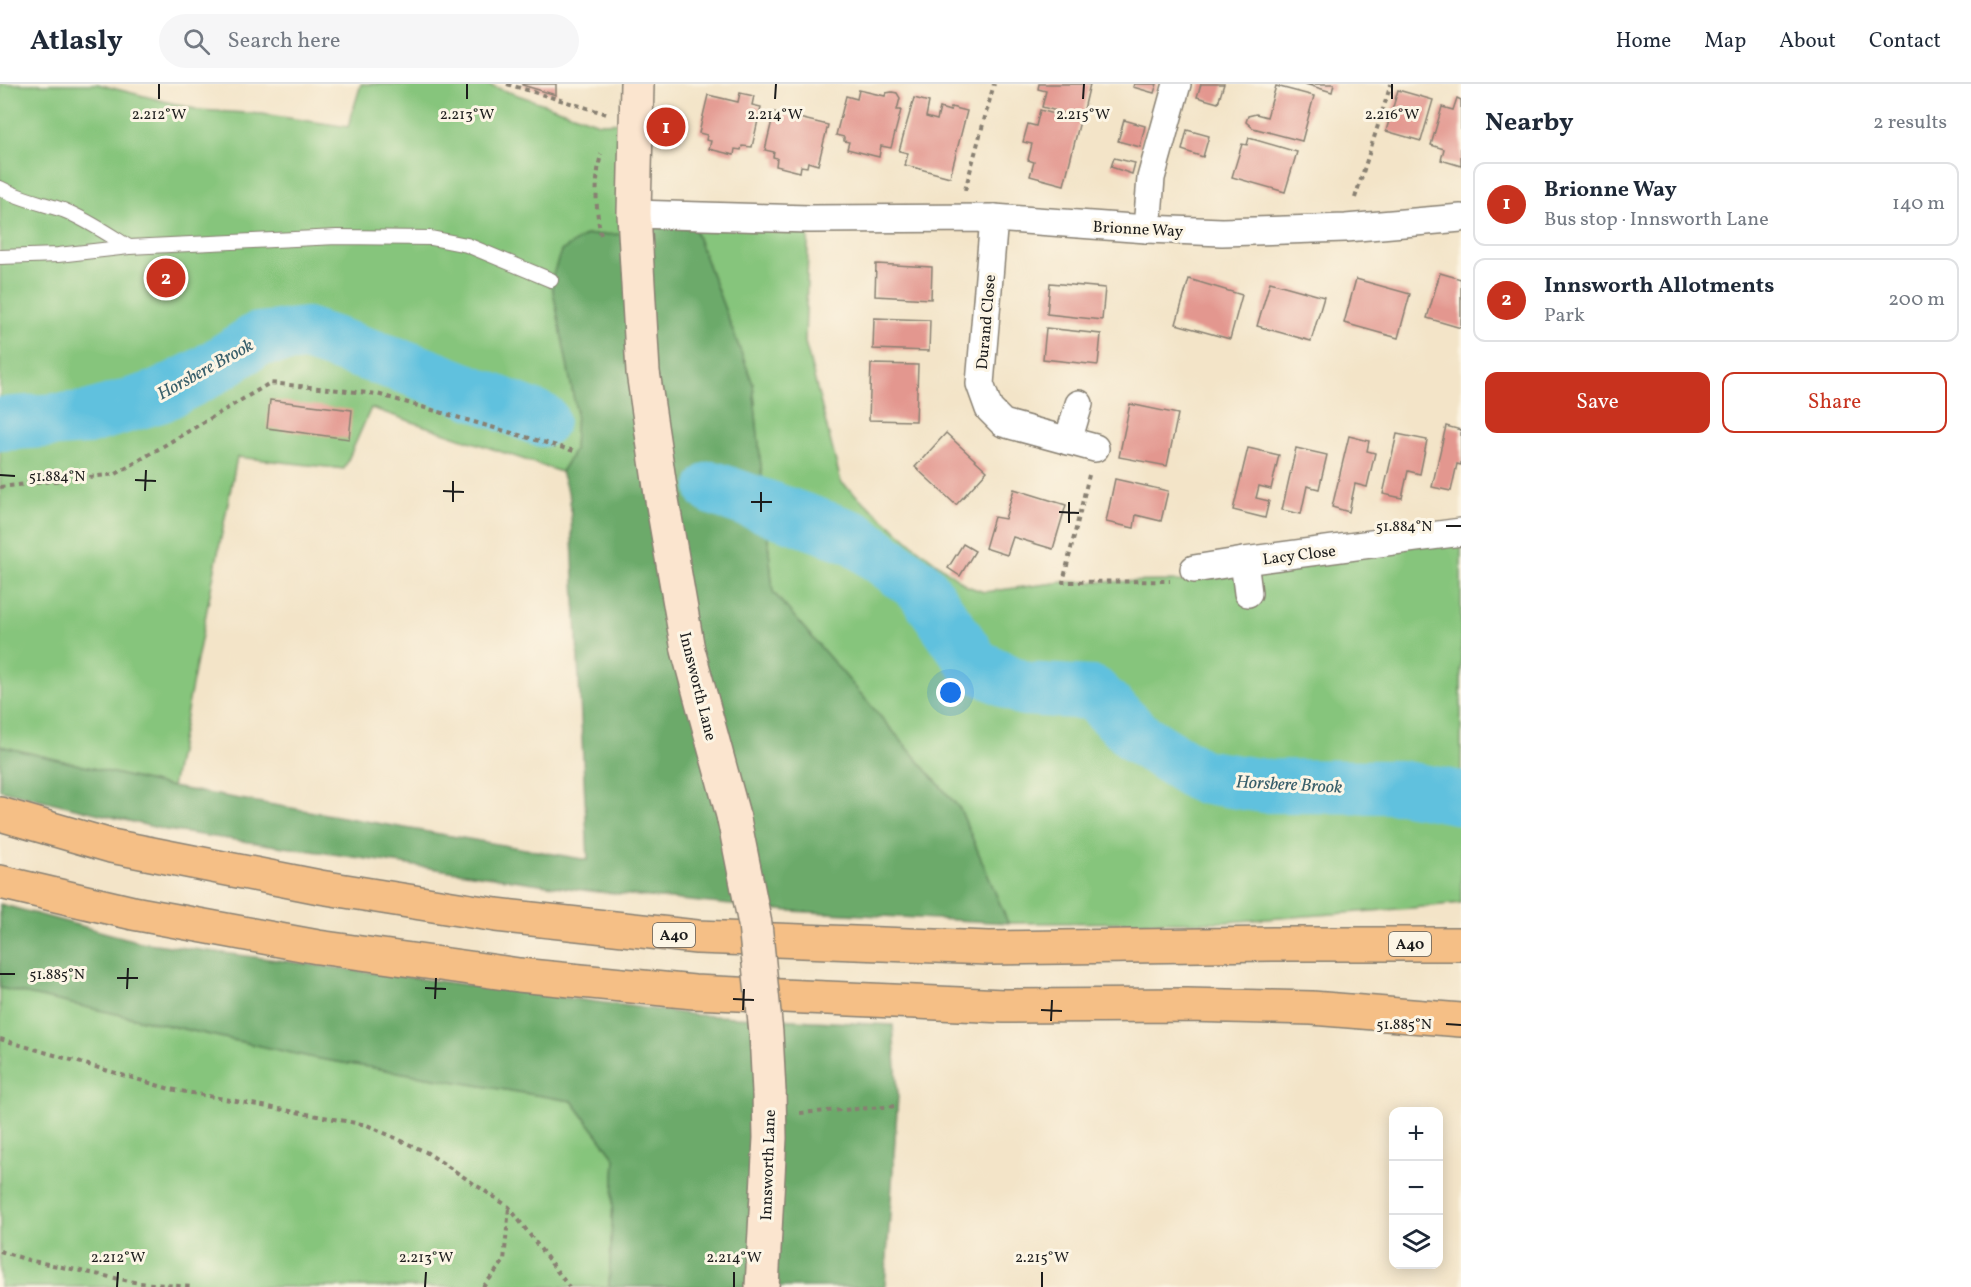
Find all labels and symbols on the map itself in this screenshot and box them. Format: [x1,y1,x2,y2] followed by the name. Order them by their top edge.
[646,104,686,150] pin: 1
[132,105,186,126] text: 2.212°W
[440,105,494,126] text: 2.213°W
[747,105,803,126] text: 2.214°W
[1056,105,1110,126] text: 2.215°W
[1365,105,1419,126] text: 2.216°W
[1092,217,1184,243] street label: Brionne Way
[146,256,186,300] pin: 2
[972,274,1002,371] street label: Durand Close
[153,334,258,407] water label: Horsbere Brook
[29,467,85,488] text: 51.884°N
[1376,517,1432,538] text: 51.884°N
[1261,541,1337,571] street label: Lacy Close
[673,630,721,743] street label: Innsworth Lane
[936,678,965,707] your location
[1235,770,1343,801] water label: Horsbere Brook
[653,923,695,947] road number: A40
[1389,932,1431,956] road number: A40
[29,965,85,986] text: 51.885°N
[1376,1015,1432,1036] text: 51.885°N
[756,1109,782,1221] street label: Innsworth Lane
[91,1248,145,1269] text: 2.212°W
[399,1248,453,1269] text: 2.213°W
[706,1248,762,1269] text: 2.214°W
[1015,1248,1069,1269] text: 2.215°W

